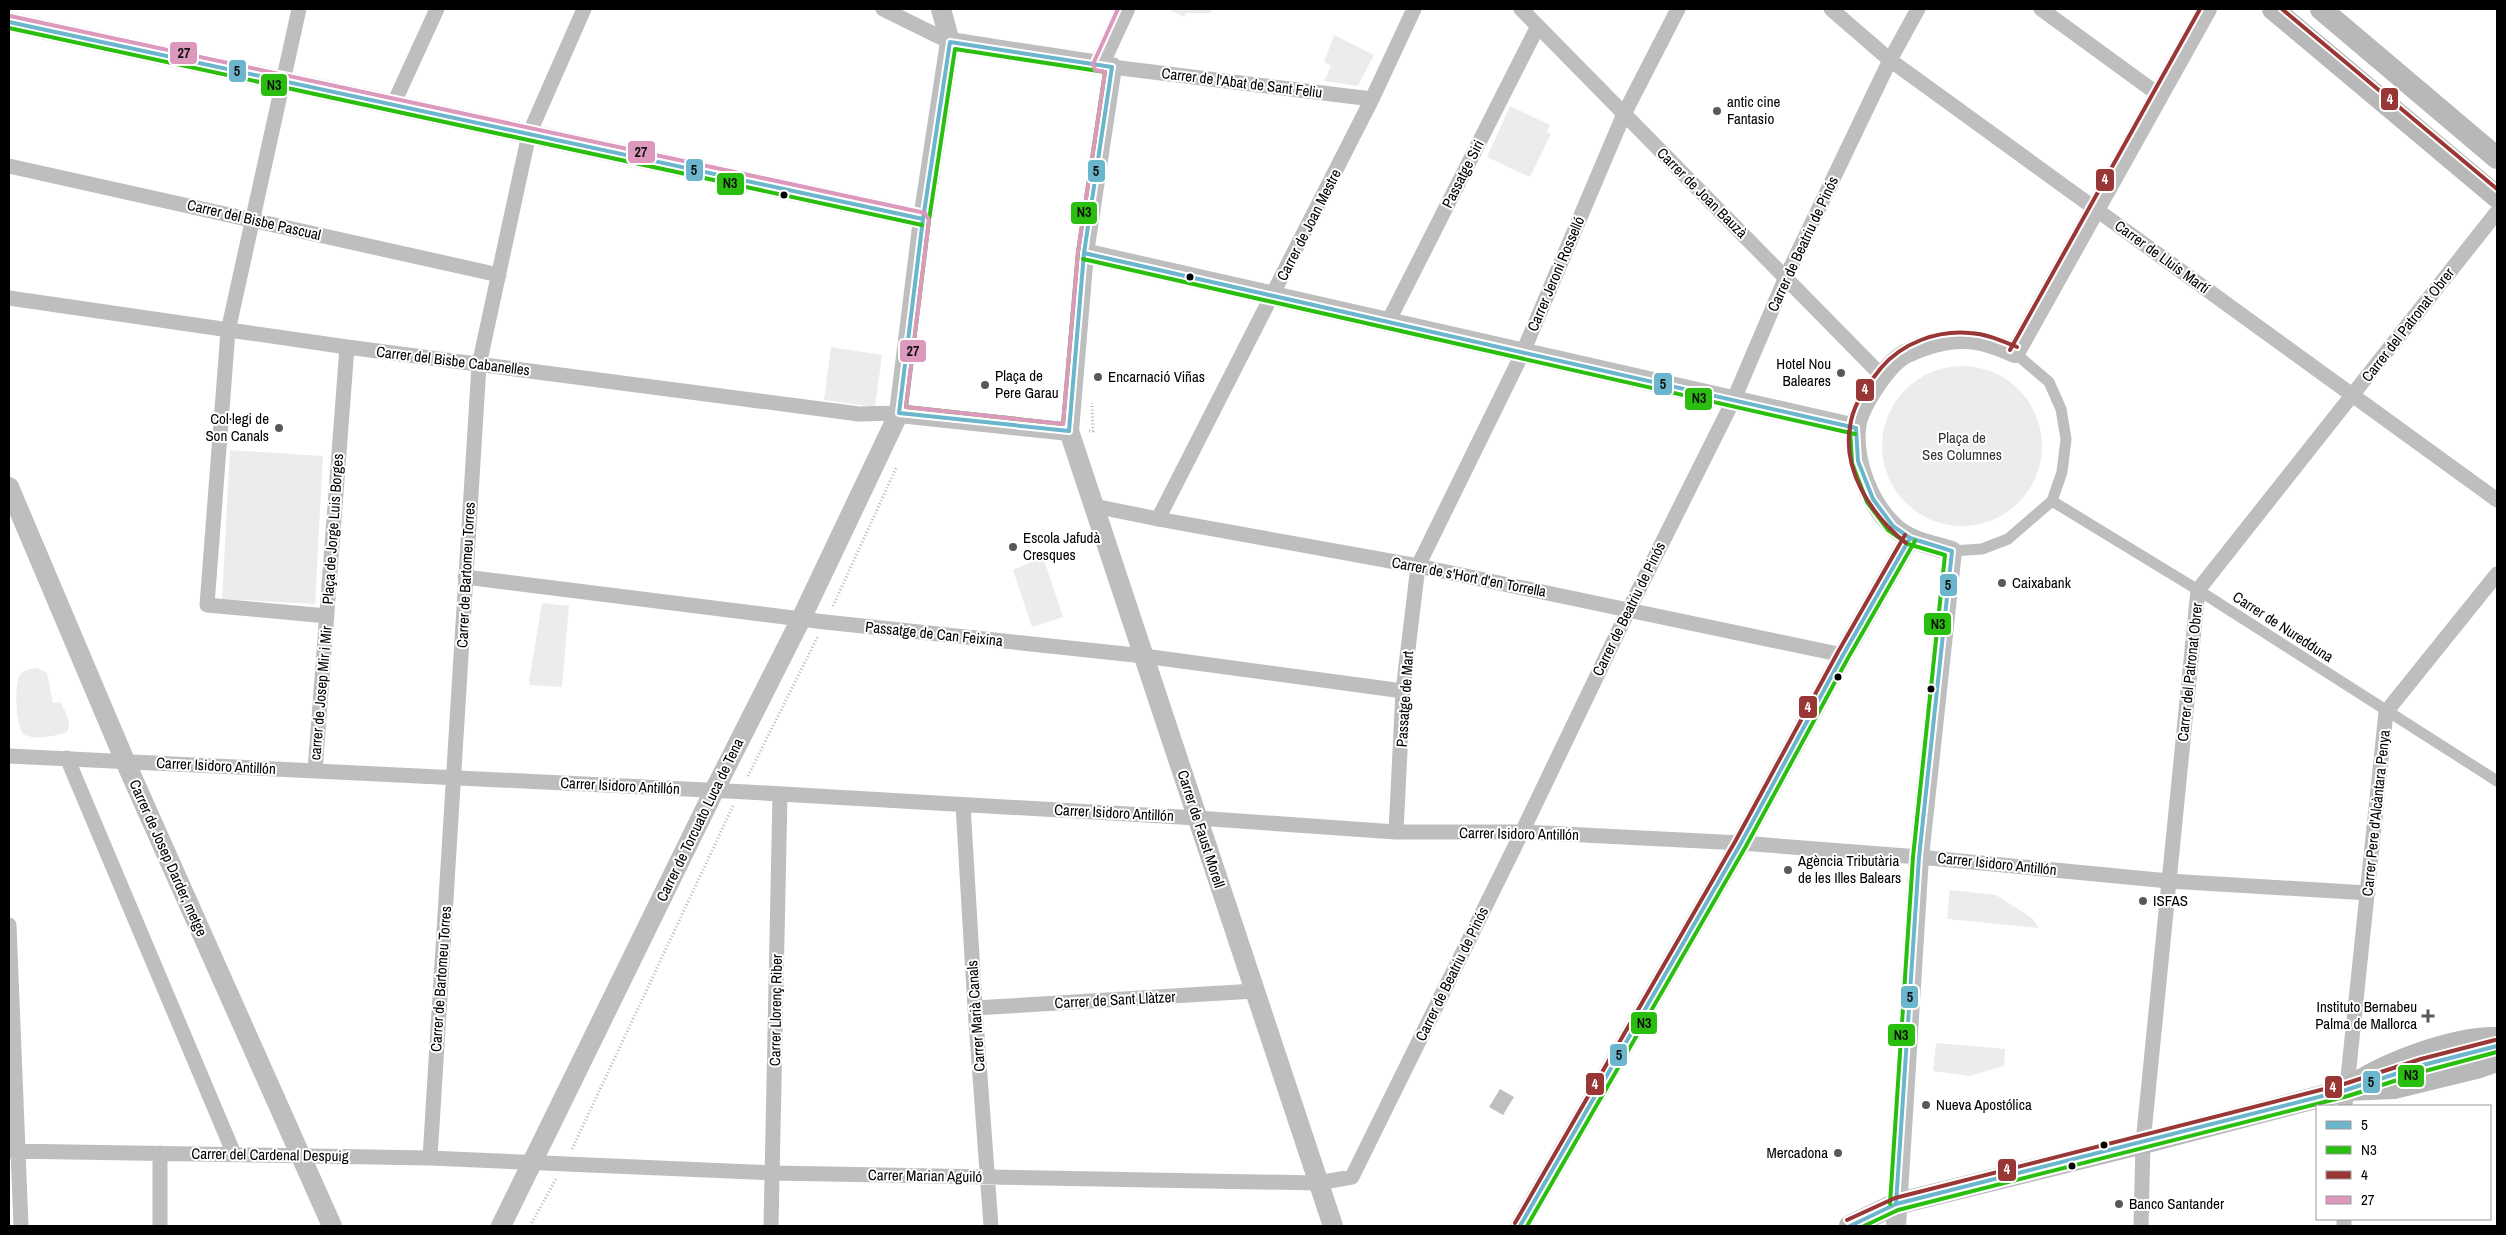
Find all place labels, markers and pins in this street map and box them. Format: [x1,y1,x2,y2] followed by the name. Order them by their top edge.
[1727,91,1781,129] place label: antic cine Fantasio
[1711,105,1723,117] marker: antic cine Fantasio
[779,190,789,200] unlabelled marker
[1185,272,1195,282] unlabelled marker
[1776,353,1831,391] place label: Hotel Nou Baleares
[995,365,1059,403] place label: Plaça de Pere Garau
[1108,366,1205,387] place label: Encarnació Viñas
[1835,367,1847,379] marker: Hotel Nou Baleares
[1092,371,1104,383] marker: Encarnació Viñas
[979,379,991,391] marker: Plaça de Pere Garau
[205,408,269,446] place label: Col·legi de Son Canals
[273,422,285,434] marker: Col·legi de Son Canals
[1023,527,1100,565] place label: Escola Jafudà Cresques
[1007,541,1019,553] marker: Escola Jafudà Cresques
[2012,572,2072,593] place label: Caixabank
[1996,577,2008,589] marker: Caixabank
[1833,672,1843,682] unlabelled marker
[1926,684,1936,694] unlabelled marker
[1797,850,1901,888] place label: Agència Tributària de les Illes Balears
[1782,864,1794,876] marker: Agència Tributària de les Illes Balears
[2153,890,2188,911] place label: ISFAS
[2137,895,2149,907] marker: ISFAS
[2315,996,2417,1034] place label: Instituto Bernabeu Palma de Mallorca
[2421,1009,2435,1023] marker: Instituto Bernabeu Palma de Mallorca
[1936,1094,2032,1115] place label: Nueva Apostólica
[1920,1099,1932,1111] marker: Nueva Apostólica
[2099,1140,2109,1150] unlabelled marker
[1766,1142,1828,1163] place label: Mercadona
[1832,1147,1844,1159] marker: Mercadona
[2067,1161,2077,1171] unlabelled marker
[2129,1193,2224,1214] place label: Banco Santander
[2113,1198,2125,1210] marker: Banco Santander

